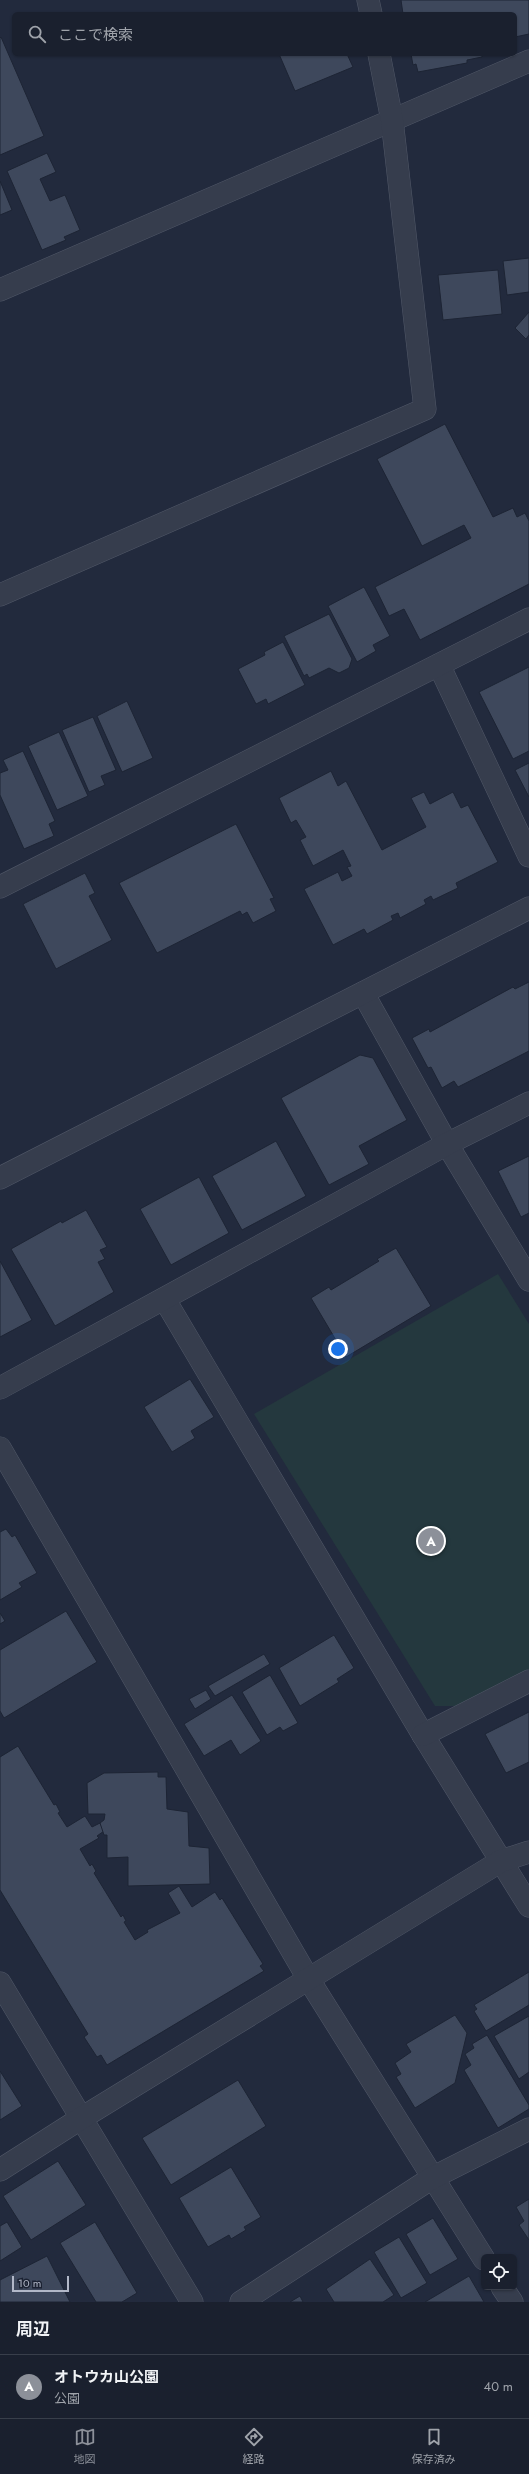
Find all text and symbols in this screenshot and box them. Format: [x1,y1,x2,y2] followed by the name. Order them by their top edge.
[12,12,517,56] search box
[26,23,48,45] icon: search
[58,24,133,46] text: ここで検索
[328,1339,348,1359] your location
[418,1526,444,1556] pin: A
[481,2254,517,2290] map controls
[481,2254,517,2290] button: locate
[12,2274,69,2293] scale bar
[18,2275,41,2291] text: 10 m
[16,2317,50,2341] text: 周辺
[54,2366,159,2388] text: オトウカ山公園
[24,2377,34,2396] text: A
[484,2377,513,2396] text: 40 m
[54,2389,80,2408] text: 公園
[74,2426,96,2467] tab: 地図
[243,2426,265,2467] tab: 経路
[412,2426,456,2467] tab: 保存済み

